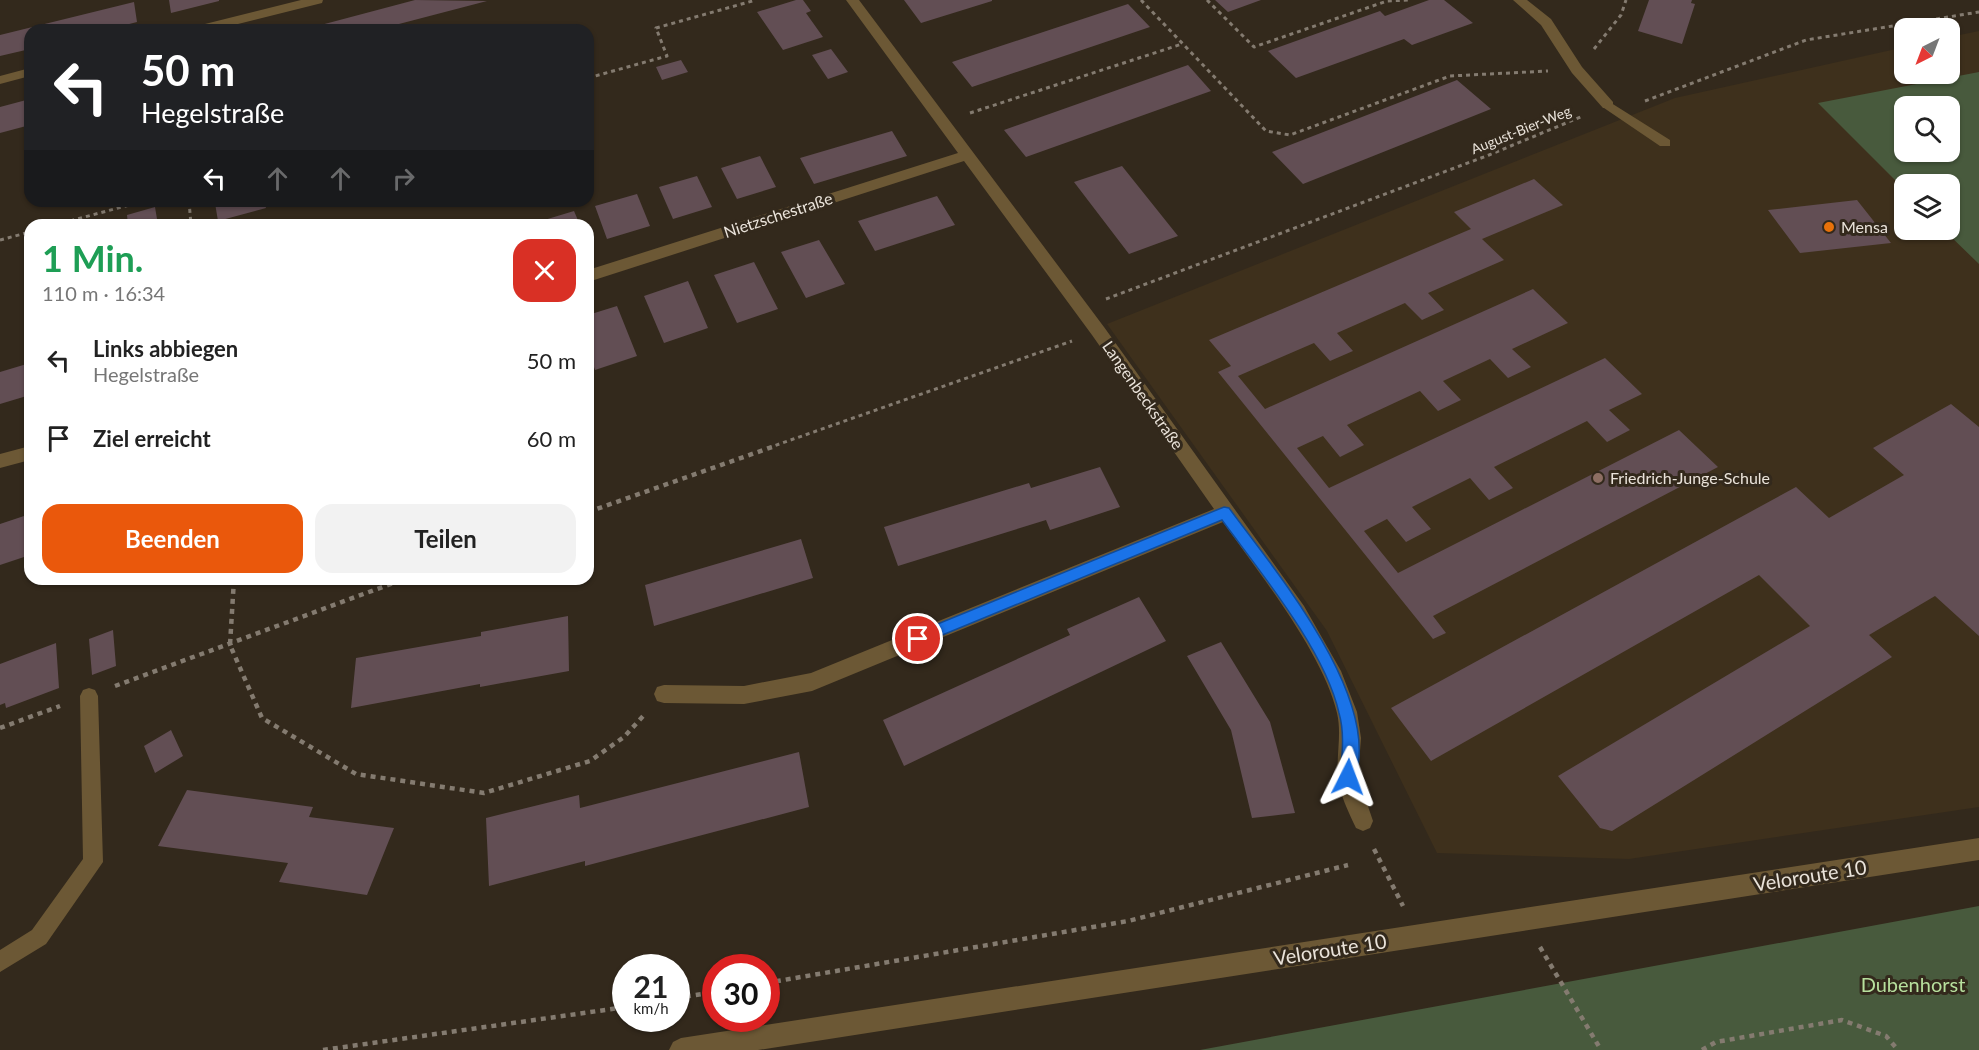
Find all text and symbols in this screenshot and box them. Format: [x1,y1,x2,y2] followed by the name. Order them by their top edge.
[1894,18,1960,84] north arrow
[1894,18,1960,240] map controls
[141,45,235,95] text: 50 m
[42,48,120,126] icon: left
[141,96,284,129] text: Hegelstraße
[1894,96,1960,162] button: search
[1468,102,1573,157] street label: August-Bier-Weg
[198,162,231,195] icon: left
[261,162,294,195] icon: ahead
[324,162,357,195] icon: ahead
[387,162,420,195] icon: right
[1894,174,1960,240] button: layers
[721,188,835,241] street label: Nietzschestraße
[1841,217,1888,236] place label: Mensa
[1822,220,1836,234] marker: Mensa
[42,236,143,280] text: 1 Min.
[513,239,576,302] button: close
[42,281,165,305] text: 110 m · 16:34
[93,335,238,362] text: Links abbiegen
[1099,337,1188,453] street label: Langenbeckstraße
[42,344,75,377] icon: left
[527,347,576,374] text: 50 m
[93,362,199,386] text: Hegelstraße
[42,422,75,455] icon: arrive
[93,425,211,452] text: Ziel erreicht
[527,425,576,452] text: 60 m
[1610,468,1770,487] place label: Friedrich-Junge-Schule
[1591,471,1605,485] marker: Friedrich-Junge-Schule
[42,504,303,573] button: Beenden
[315,504,576,573] button: Teilen
[892,613,943,664] pin
[901,622,934,655] icon: arrive
[1316,745,1380,809] position arrow
[1752,854,1868,896] street label: Veloroute 10
[1272,928,1388,970] street label: Veloroute 10
[702,954,780,1032] speed limit sign: 30
[634,968,668,1004] text: 21
[1861,972,1965,996] park label: Dubenhorst
[633,999,669,1017] text: km/h

